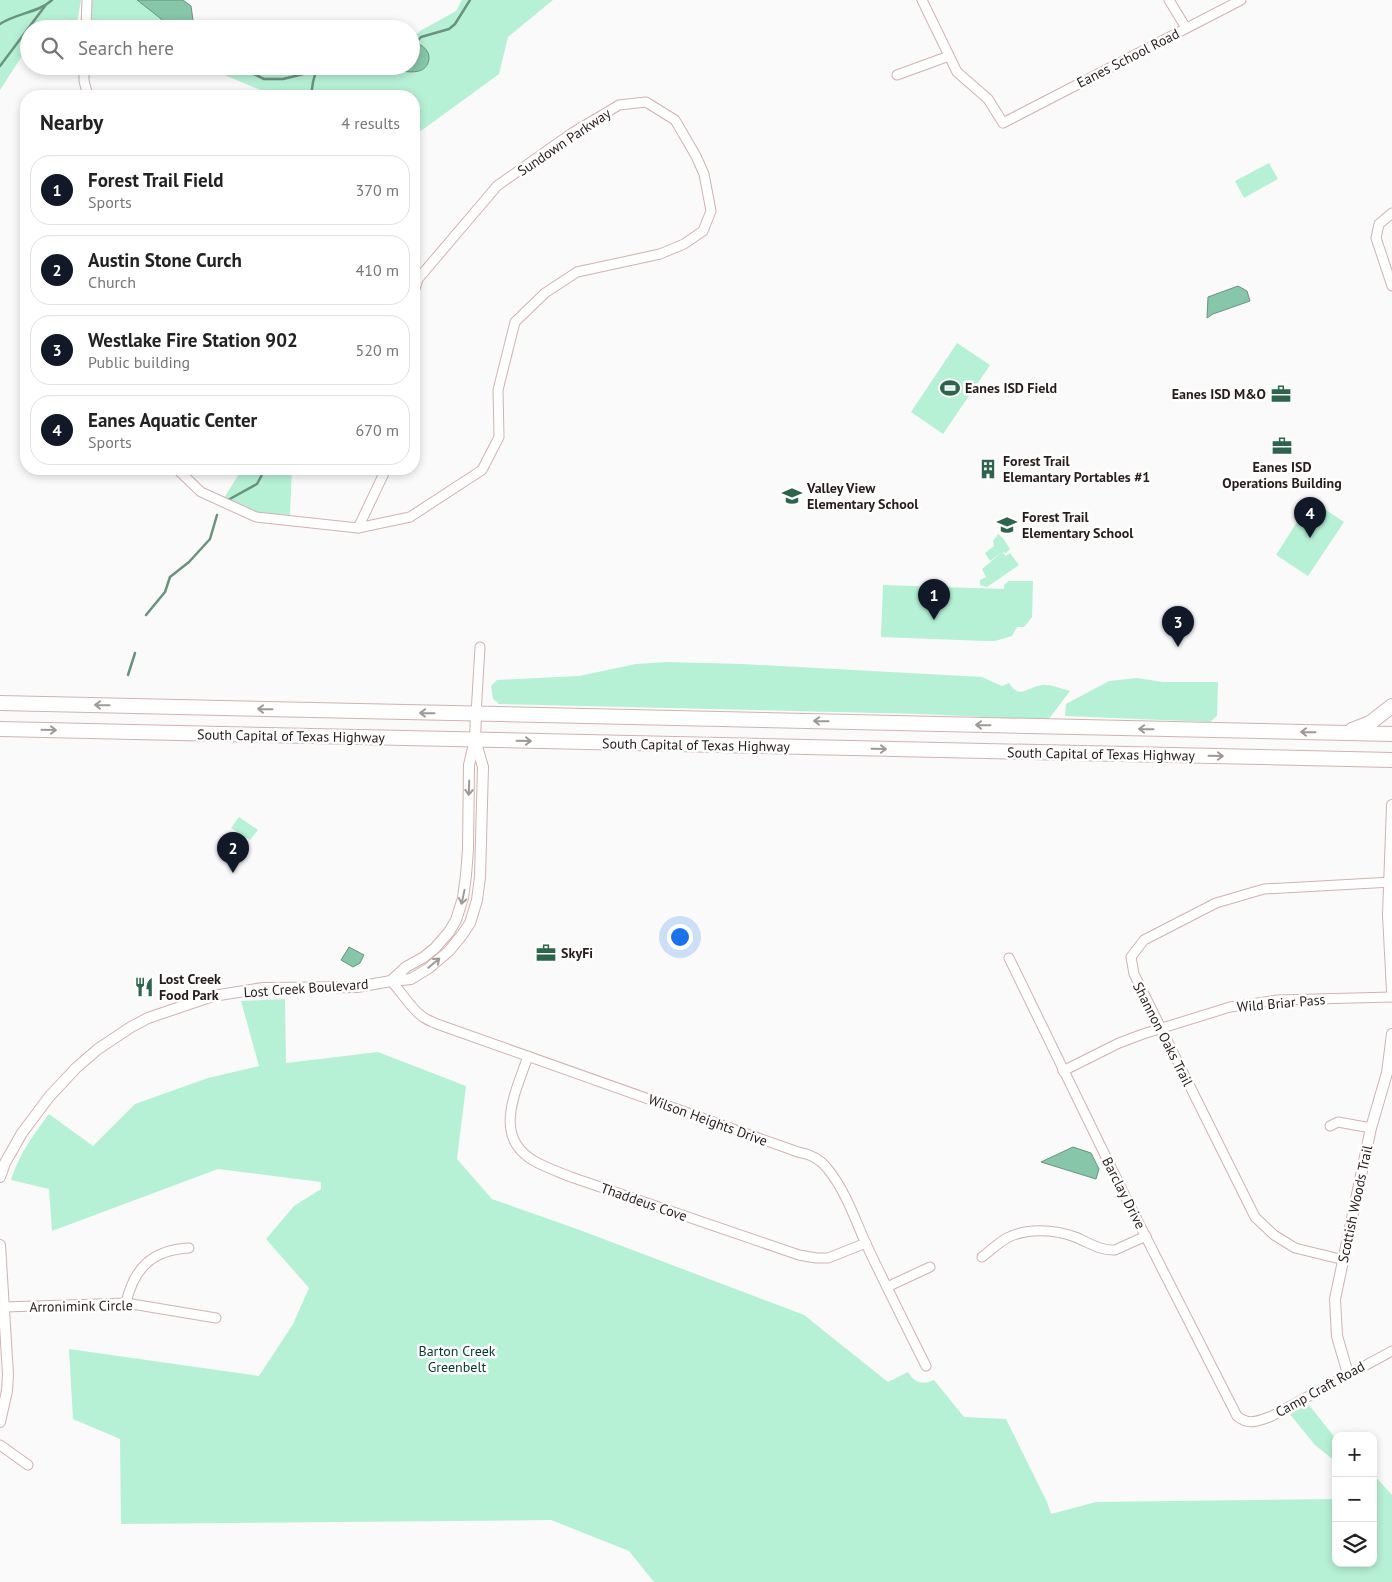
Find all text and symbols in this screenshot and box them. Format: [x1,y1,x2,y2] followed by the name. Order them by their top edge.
[20,20,420,75] search box
[1074,24,1182,92] street label: Eanes School Road
[38,34,66,62] icon: search
[78,36,174,60] text: Search here
[514,104,614,180] street label: Sundown Parkway
[40,109,103,136] text: Nearby
[341,113,400,133] text: 4 results
[88,168,224,192] text: Forest Trail Field
[52,180,62,200] text: 1
[356,180,399,200] text: 370 m
[88,192,132,212] text: Sports
[88,248,242,272] text: Austin Stone Curch
[52,260,62,280] text: 2
[356,260,399,280] text: 410 m
[88,272,136,292] text: Church
[88,328,298,352] text: Westlake Fire Station 902
[52,340,62,360] text: 3
[356,340,399,360] text: 520 m
[88,352,190,372] text: Public building
[939,377,961,399] sports icon: Eanes ISD Field
[965,379,1057,397] place label: Eanes ISD Field
[1270,383,1292,405] office icon: Eanes ISD M&O
[1172,385,1266,403] place label: Eanes ISD M&O
[88,408,257,432] text: Eanes Aquatic Center
[52,420,62,440] text: 4
[356,420,399,440] text: 670 m
[88,432,132,452] text: Sports
[1271,435,1293,457] office icon: Eanes ISD Operations Building
[1003,452,1150,486] place label: Forest Trail Elemantary Portables #1
[977,458,999,480] building icon: Forest Trail Elemantary Portables #1
[1222,458,1342,492] place label: Eanes ISD Operations Building
[806,479,919,513] place label: Valley View Elementary School
[781,485,803,507] school or university icon: Valley View Elementary School
[1294,497,1326,538] pin: 4
[1022,508,1134,542] place label: Forest Trail Elementary School
[996,514,1018,536] school or university icon: Forest Trail Elementary School
[918,579,950,620] pin: 1
[1162,606,1194,647] pin: 3
[95,700,111,710] one-way arrow
[257,704,273,714] one-way arrow
[419,708,435,717] one-way arrow
[813,717,829,726] one-way arrow
[976,720,992,730] one-way arrow
[1138,724,1154,734] one-way arrow
[40,725,56,735] one-way arrow
[197,725,386,747] street label: South Capital of Texas Highway
[1301,728,1317,737] one-way arrow
[602,734,791,756] street label: South Capital of Texas Highway
[516,736,532,746] one-way arrow
[1007,743,1196,765] street label: South Capital of Texas Highway
[871,744,887,753] one-way arrow
[1208,752,1224,761] one-way arrow
[464,780,473,796] one-way arrow
[217,832,249,873] pin: 2
[458,889,467,905] one-way arrow
[667,924,693,950] your location
[535,942,557,964] office icon: SkyFi
[561,944,593,962] place label: SkyFi
[428,958,441,969] one-way arrow
[159,970,221,1004] place label: Lost Creek Food Park
[243,975,369,1001] street label: Lost Creek Boulevard
[133,976,155,998] restaurant icon: Lost Creek Food Park
[1129,979,1197,1089] street label: Shannon Oaks Trail
[1236,990,1326,1016] street label: Wild Briar Pass
[646,1090,770,1150] street label: Wilson Heights Drive
[1334,1144,1376,1264] street label: Scottish Woods Trail
[1098,1154,1150,1232] street label: Barclay Drive
[598,1179,690,1225] street label: Thaddeus Cove
[29,1296,133,1316] street label: Arronimink Circle
[418,1342,496,1376] park label: Barton Creek Greenbelt
[1272,1357,1368,1421] street label: Camp Craft Road
[1332,1432,1377,1567] map controls
[1332,1432,1377,1477] button: +
[1332,1477,1377,1522] button: −
[1332,1522,1377,1567] button: layers

